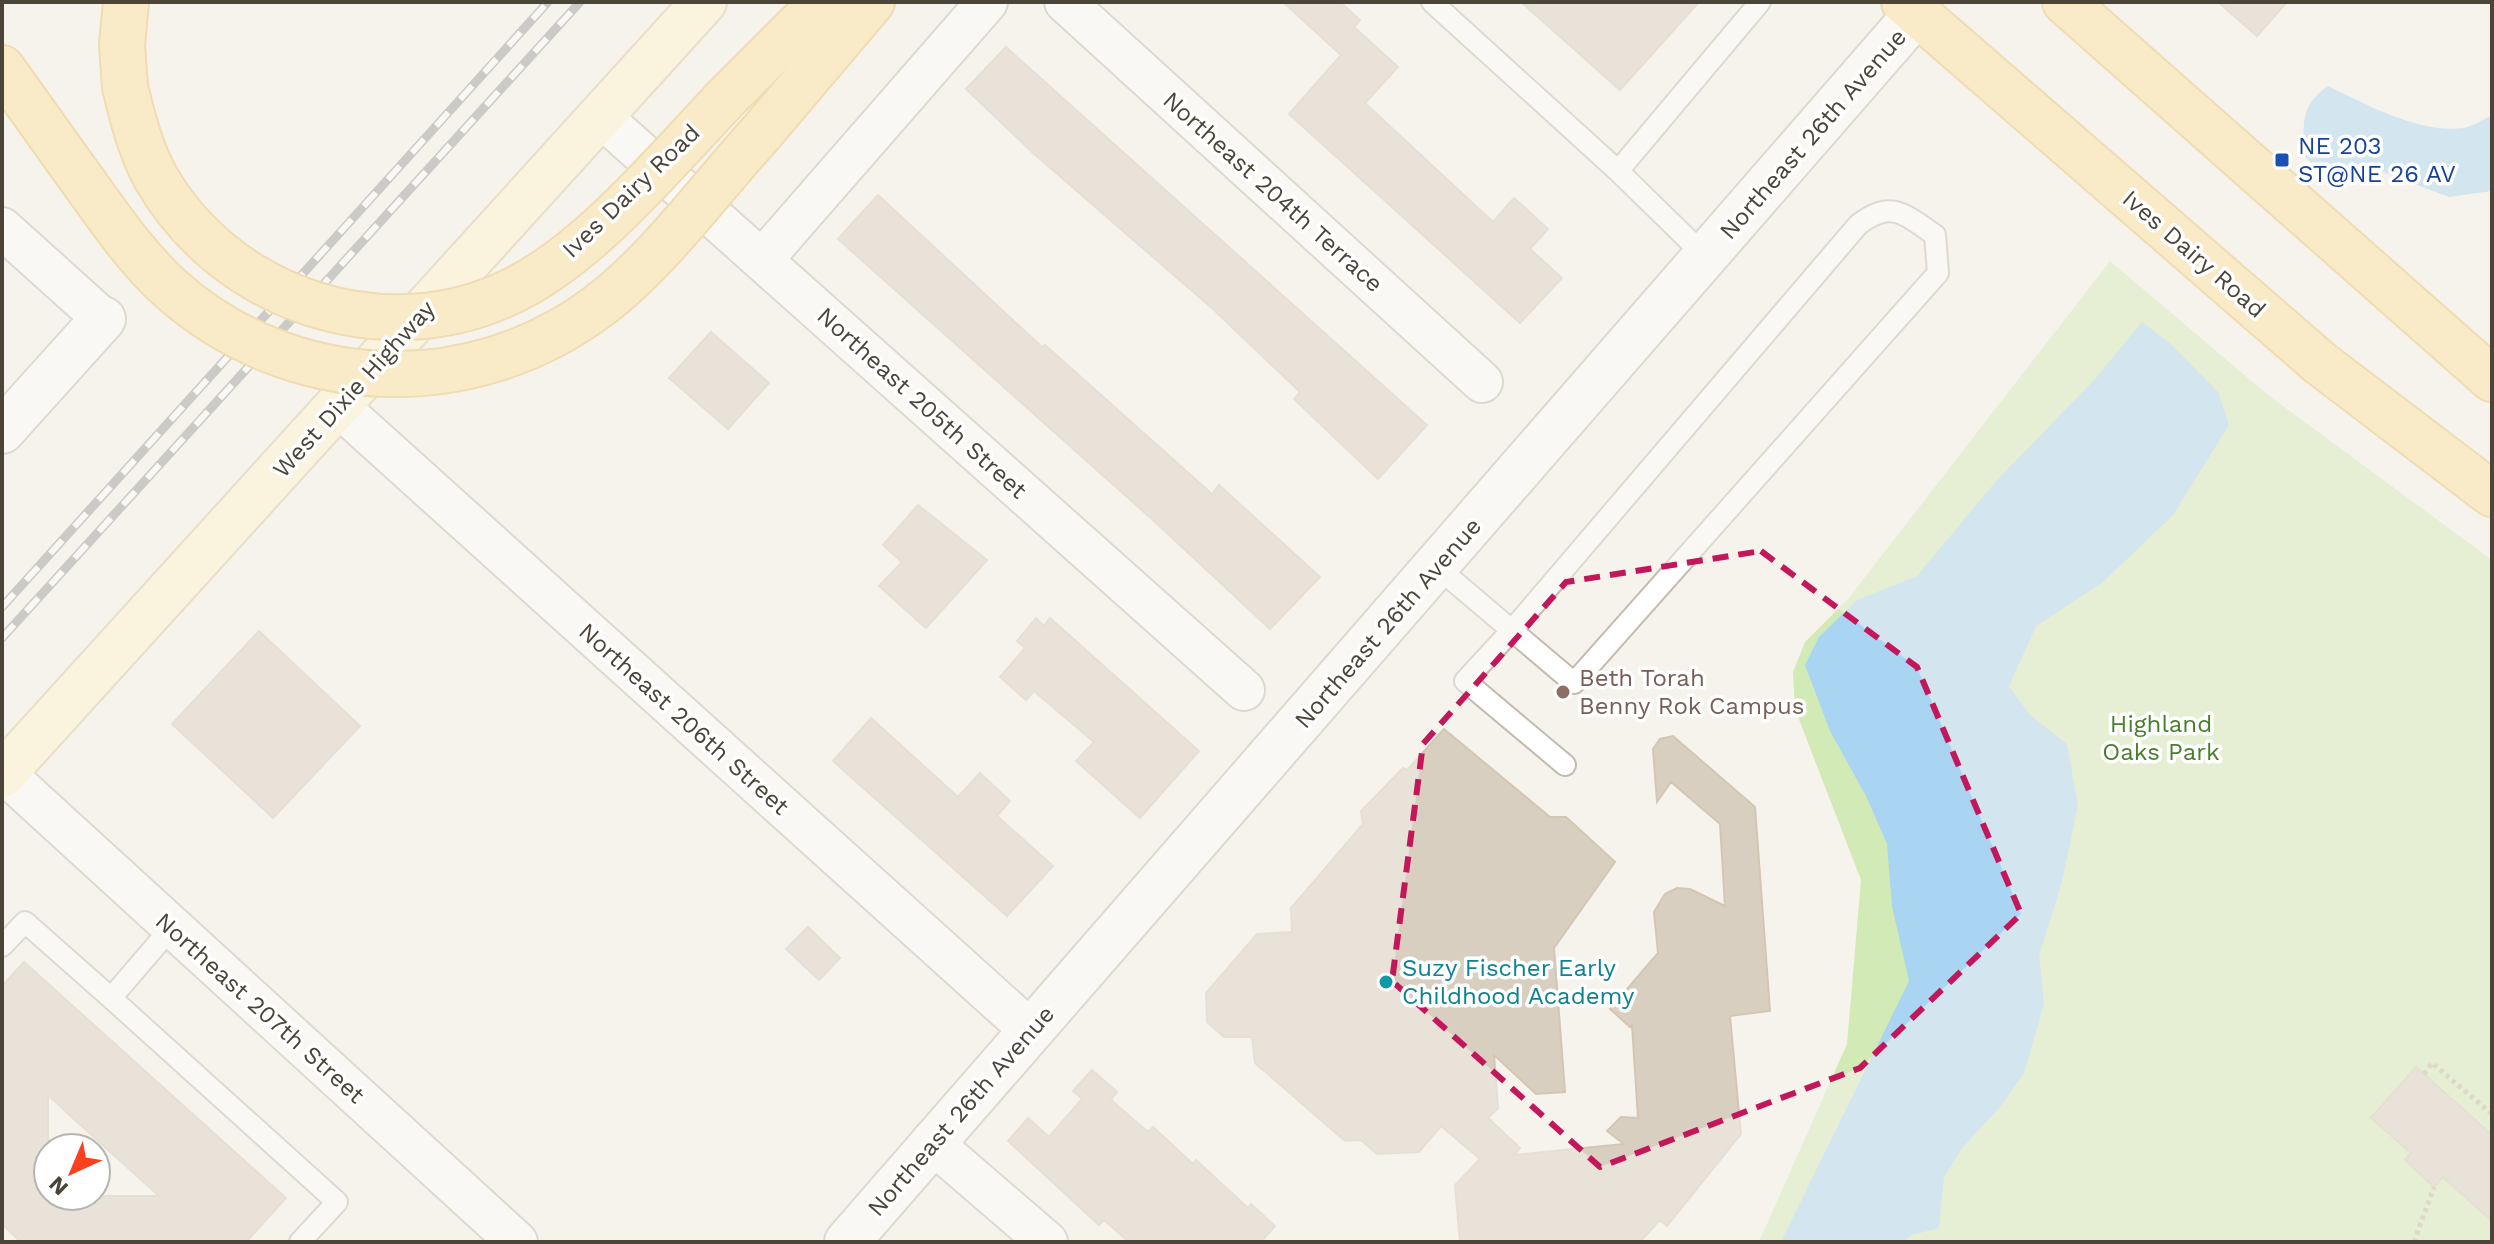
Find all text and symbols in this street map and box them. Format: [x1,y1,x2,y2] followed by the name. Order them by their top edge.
[1714,23,1912,245] street label: Northeast 26th Avenue
[1157,86,1389,298] street label: Northeast 204th Terrace
[557,118,705,264] street label: Ives Dairy Road
[2298,132,2456,188] place label: NE 203 ST@NE 26 AV
[2273,151,2291,169] marker: NE 203 ST@NE 26 AV
[2117,184,2271,324] street label: Ives Dairy Road
[267,294,441,483] street label: West Dixie Highway
[811,301,1033,505] street label: Northeast 205th Street
[1289,512,1487,734] street label: Northeast 26th Avenue
[573,617,795,821] street label: Northeast 206th Street
[1579,664,1805,720] place label: Beth Torah Benny Rok Campus
[1554,683,1572,701] marker: Beth Torah Benny Rok Campus
[2102,710,2220,766] park label: Highland Oaks Park
[150,907,370,1109] street label: Northeast 207th Street
[1402,954,1635,1010] place label: Suzy Fischer Early Childhood Academy
[1377,973,1395,991] marker: Suzy Fischer Early Childhood Academy
[862,1000,1060,1222] street label: Northeast 26th Avenue
[32,1132,112,1212] north arrow
[44,1171,73,1201] text: N

